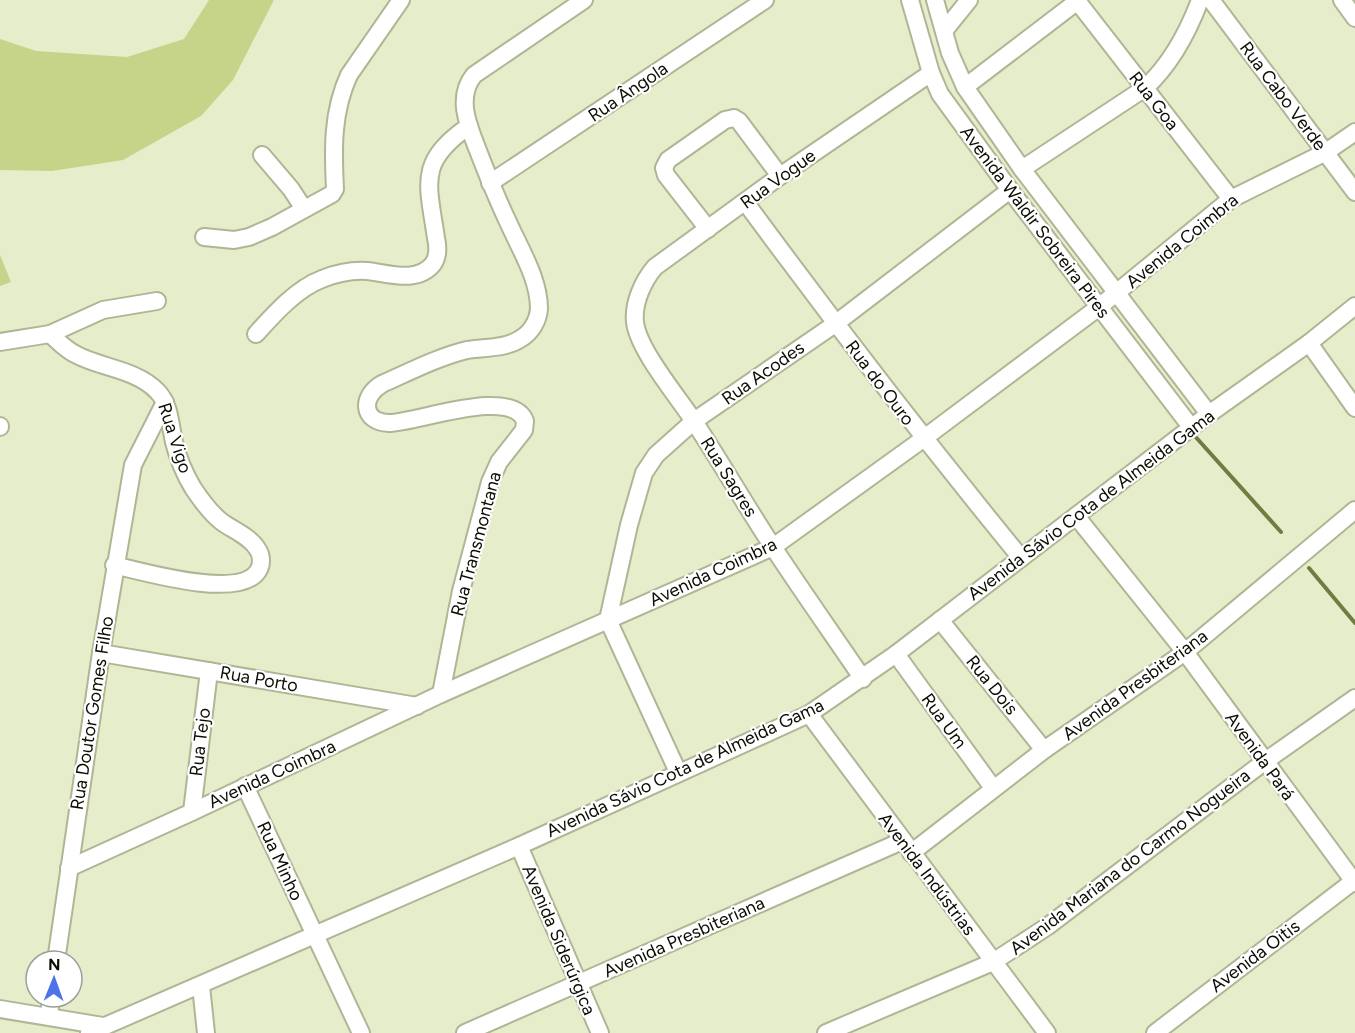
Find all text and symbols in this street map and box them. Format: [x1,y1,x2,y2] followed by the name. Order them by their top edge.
[1235,37,1331,155] street label: Rua Cabo Verde
[584,57,672,127] street label: Rua Ângola
[1124,67,1184,135] street label: Rua Goa
[955,122,1115,322] street label: Avenida Waldir Sobreira Pires
[736,144,820,214] street label: Rua Vogue
[1121,189,1243,293] street label: Avenida Coimbra
[717,336,809,410] street label: Rua Acodes
[841,336,919,430] street label: Rua do Ouro
[153,400,197,476] street label: Rua Vigo
[963,405,1219,605] street label: Avenida Sávio Cota de Almeida Gama
[696,433,762,521] street label: Rua Sagres
[446,469,506,619] street label: Rua Transmontana
[646,533,780,611] street label: Avenida Coimbra
[66,614,118,812] street label: Rua Doutor Gomes Filho
[1058,625,1212,745] street label: Avenida Presbiteriana
[961,651,1023,719] street label: Rua Dois
[218,661,300,697] street label: Rua Porto
[917,689,971,753] street label: Rua Um
[543,694,827,842] street label: Avenida Sávio Cota de Almeida Gama
[185,706,215,778] street label: Rua Tejo
[1221,707,1299,805] street label: Avenida Pará
[205,735,339,813] street label: Avenida Coimbra
[1006,764,1254,960] street label: Avenida Mariana do Carmo Nogueira
[874,808,980,940] street label: Avenida Indústrias
[252,818,308,904] street label: Rua Minho
[517,862,601,1018] street label: Avenida Siderúrgica
[600,892,768,982] street label: Avenida Presbiteriana
[1206,915,1304,997] street label: Avenida Oitis
[24,949,84,1009] north arrow
[48,955,61,974] text: N

